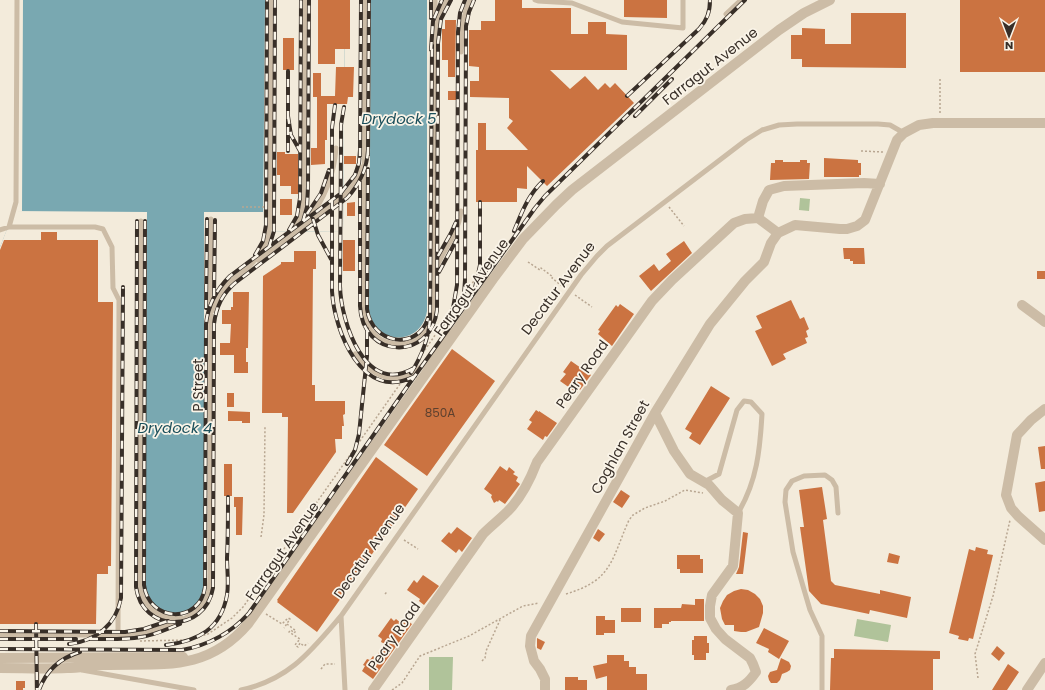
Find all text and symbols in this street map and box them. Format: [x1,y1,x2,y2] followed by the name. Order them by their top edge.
[989,16,1029,56] north arrow
[658,22,762,110] street label: Farragut Avenue
[1005,38,1013,54] text: N
[361,108,437,129] water label: Drydock 5
[429,234,513,340] street label: Farragut Avenue
[516,237,600,339] street label: Decatur Avenue
[551,336,613,412] street label: Peary Road
[188,359,208,411] street label: P Street
[586,396,654,498] street label: Coghlan Street
[425,404,455,421] house number: 850A
[137,417,213,438] water label: Drydock 4
[240,497,324,604] street label: Farragut Avenue
[329,499,410,603] street label: Decatur Avenue
[363,598,425,674] street label: Peary Road

